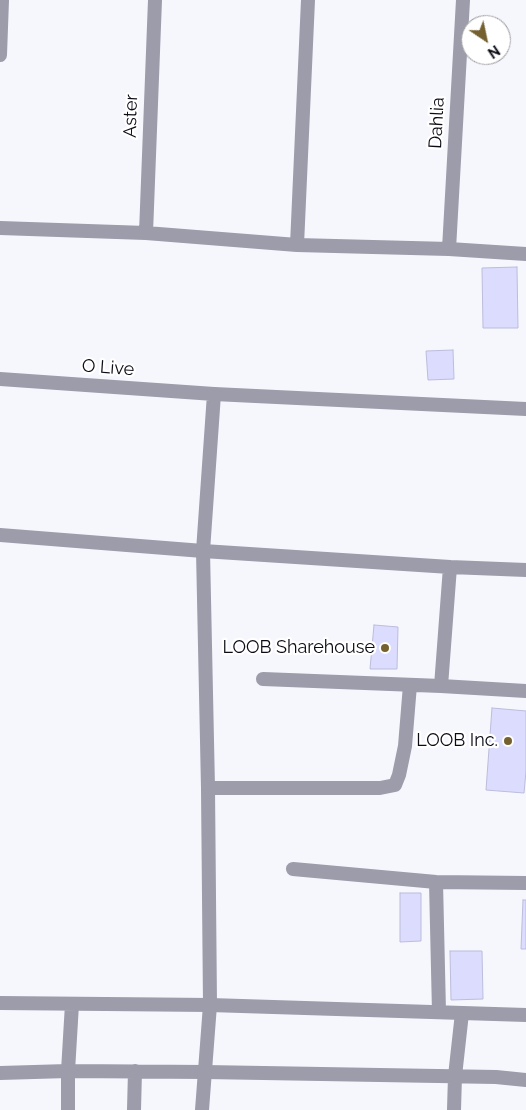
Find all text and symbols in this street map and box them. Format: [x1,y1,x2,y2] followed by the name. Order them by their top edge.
[461,15,511,65] north arrow
[485,42,503,61] text: N
[119,94,143,138] street label: Aster
[425,97,449,149] street label: Dahlia
[81,355,135,381] street label: O Live
[222,637,375,659] place label: LOOB Sharehouse
[379,642,391,654] marker: LOOB Sharehouse
[416,730,498,752] place label: LOOB Inc.
[502,735,514,747] marker: LOOB Inc.

